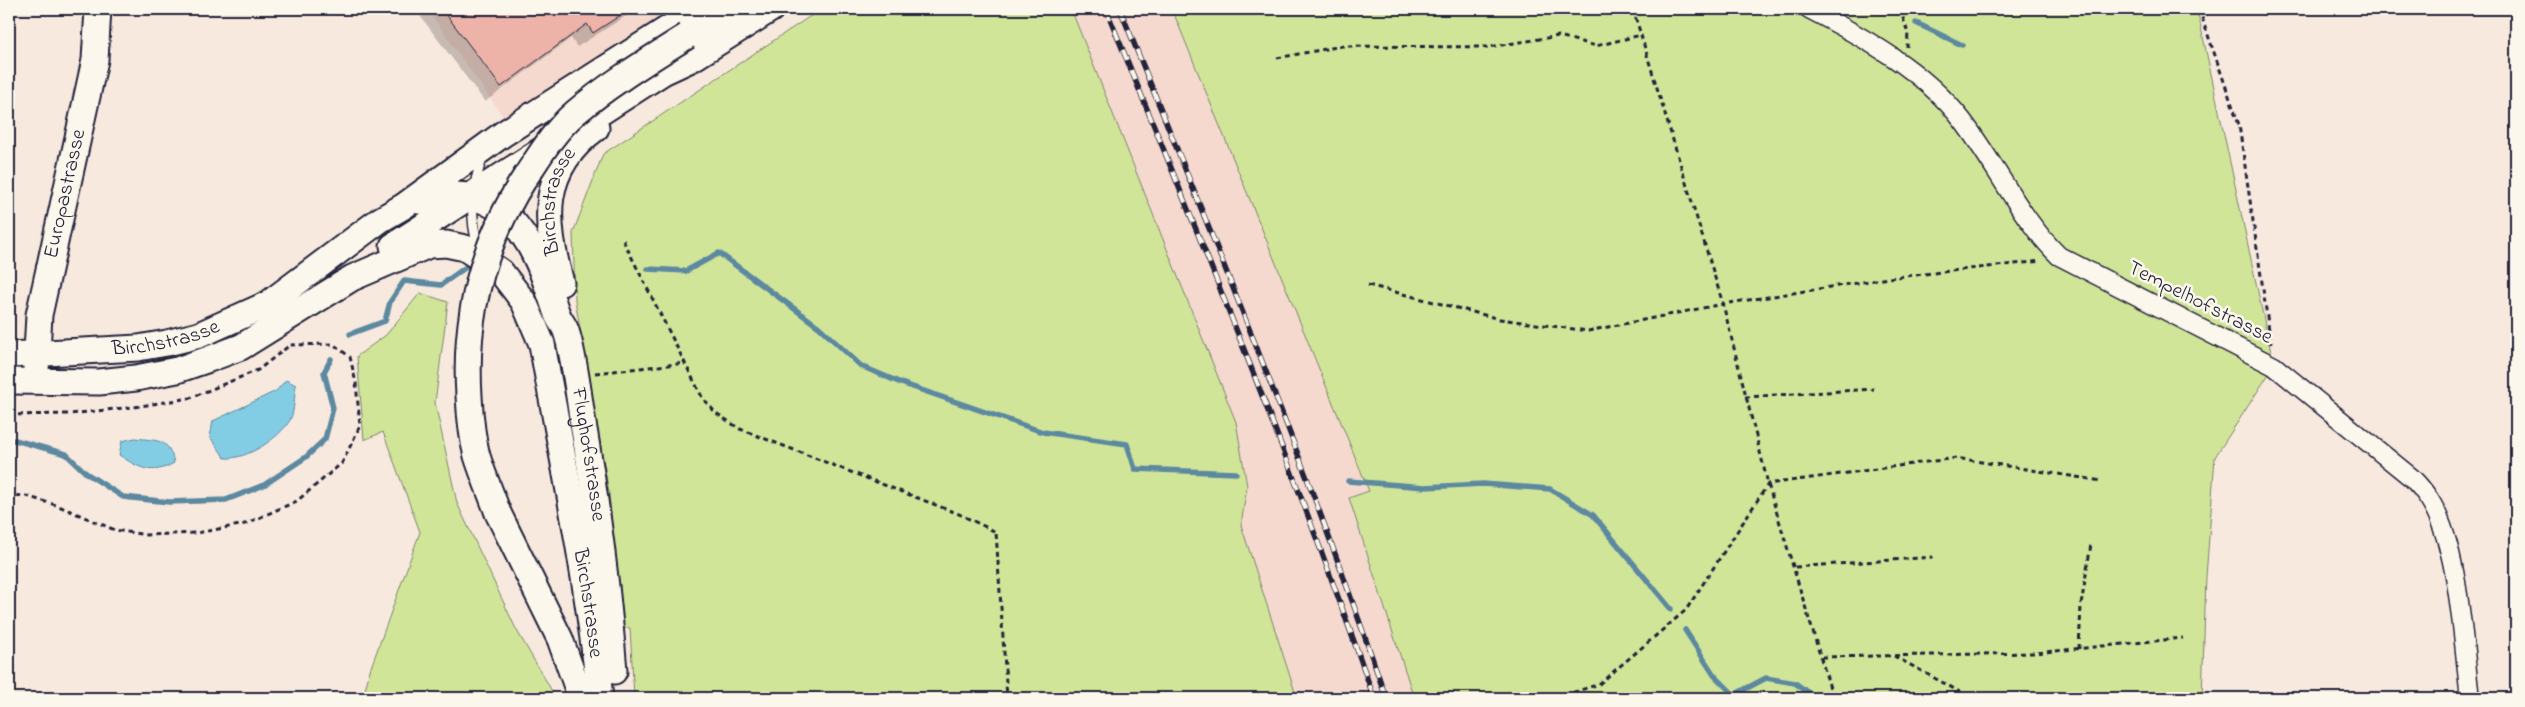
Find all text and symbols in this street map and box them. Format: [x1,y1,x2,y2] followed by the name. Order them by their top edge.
[37,126,94,261] street label: Europastrasse
[535,141,584,258] street label: Birchstrasse
[2122,254,2278,353] street label: Tempelhofstrasse
[110,312,225,364] street label: Birchstrasse
[563,385,613,524] street label: Flughofstrasse
[564,545,610,660] street label: Birchstrasse

